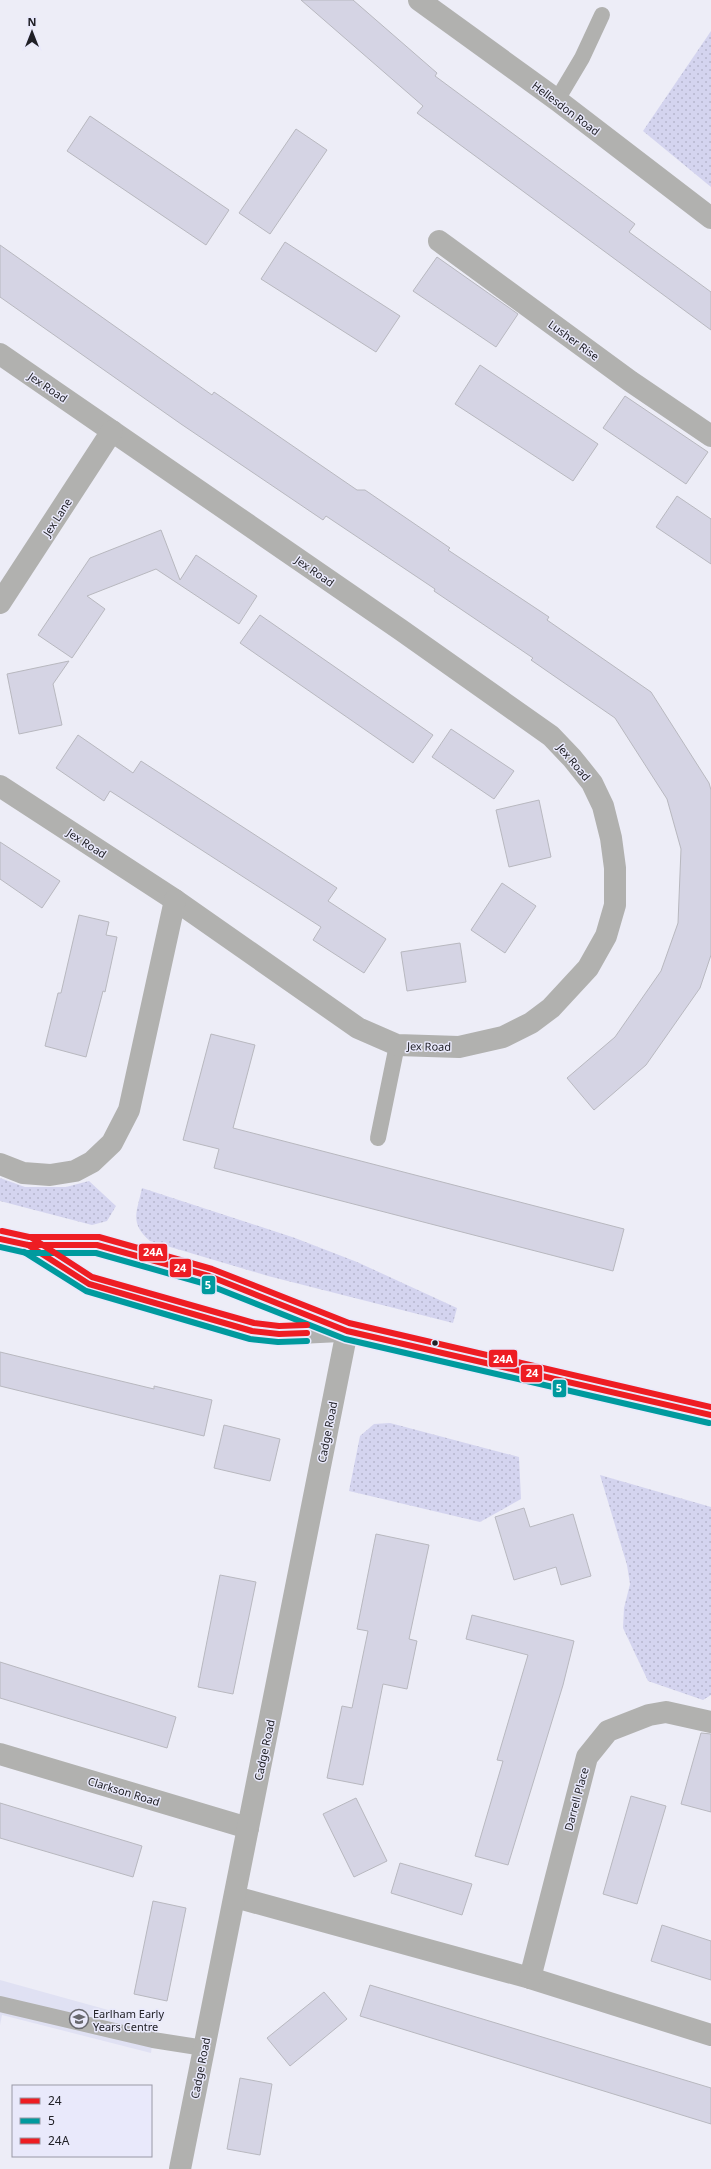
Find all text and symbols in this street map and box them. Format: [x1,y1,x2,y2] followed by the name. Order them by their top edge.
[12,12,52,52] north arrow
[28,14,36,29] text: N
[529,78,603,138] street label: Hellesdon Road
[546,316,602,364] street label: Lusher Rise
[25,368,70,406] street label: Jex Road
[39,495,75,540] street label: Jex Lane
[292,552,337,590] street label: Jex Road
[553,740,594,784] street label: Jex Road
[64,824,110,861] street label: Jex Road
[406,1038,451,1054] street label: Jex Road
[138,1243,168,1262] line badge: 24A
[143,1244,163,1259] text: 24A
[169,1258,192,1278] line badge: 24
[174,1260,187,1275] text: 24
[201,1275,216,1295] line badge: 5
[205,1277,211,1292] text: 5
[430,1338,440,1348] unlabelled marker
[488,1349,518,1368] line badge: 24A
[493,1351,513,1366] text: 24A
[520,1364,543,1383] line badge: 24
[526,1365,539,1380] text: 24
[552,1379,567,1398] line badge: 5
[556,1380,562,1395] text: 5
[314,1400,340,1464] street label: Cadge Road
[250,1718,278,1782] street label: Cadge Road
[560,1766,592,1832] street label: Darrell Place
[86,1773,162,1809] street label: Clarkson Road
[93,2006,164,2034] place label: Earlham Early Years Centre
[68,2008,90,2030] school or university icon: Earlham Early Years Centre
[187,2036,213,2100] street label: Cadge Road
[12,2085,152,2157] legend
[48,2092,62,2109] text: 24
[48,2112,55,2129] text: 5
[48,2132,70,2149] text: 24A

